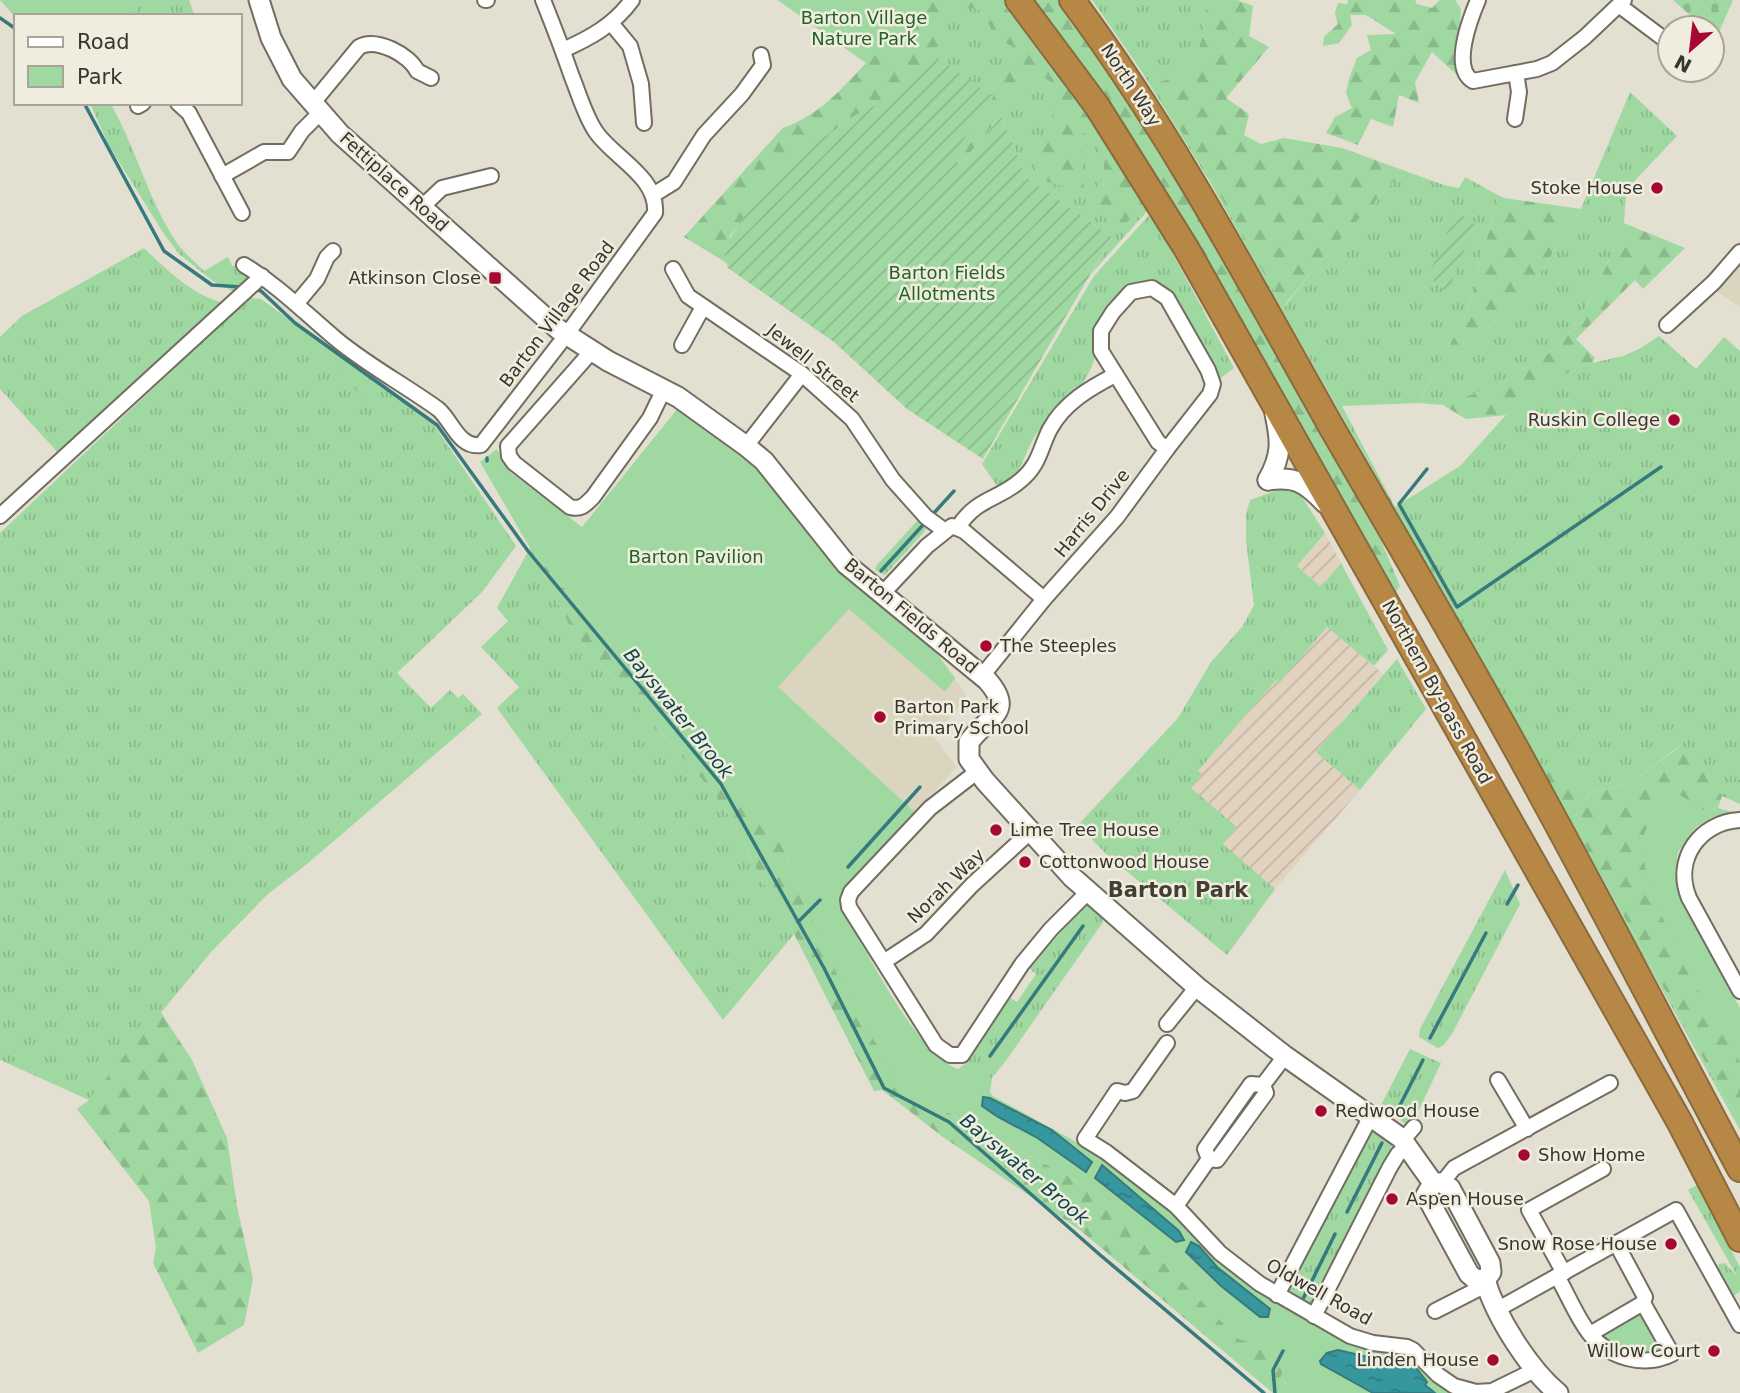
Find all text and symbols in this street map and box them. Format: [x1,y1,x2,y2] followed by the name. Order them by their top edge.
[801,7,927,49] park label: Barton Village Nature Park
[14,14,242,105] legend
[1656,14,1726,84] north arrow
[77,30,130,54] text: Road
[1097,39,1166,130] street label: North Way
[1671,51,1695,77] text: N
[77,65,123,89] text: Park
[336,127,453,236] street label: Fettiplace Road
[1531,177,1643,198] place label: Stoke House
[1649,180,1665,196] marker: Stoke House
[495,237,618,391] street label: Barton Village Road
[889,262,1005,304] park label: Barton Fields Allotments
[349,267,481,288] place label: Atkinson Close
[487,270,503,286] marker: Atkinson Close
[762,318,864,406] street label: Jewell Street
[1528,409,1660,430] place label: Ruskin College
[1666,412,1682,428] marker: Ruskin College
[1050,464,1133,561] street label: Harris Drive
[628,546,764,567] park label: Barton Pavilion
[840,554,982,678] street label: Barton Fields Road
[1378,596,1497,787] street label: Northern By-pass Road
[999,635,1117,656] place label: The Steeples
[978,638,994,654] marker: The Steeples
[620,643,739,783] water label: Bayswater Brook
[894,696,1029,738] place label: Barton Park Primary School
[872,709,888,725] marker: Barton Park Primary School
[1010,819,1159,840] place label: Lime Tree House
[988,822,1004,838] marker: Lime Tree House
[903,844,989,927] street label: Norah Way
[1039,851,1209,872] place label: Cottonwood House
[1017,854,1033,870] marker: Cottonwood House
[1108,878,1249,902] district label: Barton Park
[1335,1100,1480,1121] place label: Redwood House
[1313,1103,1329,1119] marker: Redwood House
[956,1109,1095,1230] water label: Bayswater Brook
[1538,1144,1645,1165] place label: Show Home
[1516,1147,1532,1163] marker: Show Home
[1406,1188,1524,1209] place label: Aspen House
[1384,1191,1400,1207] marker: Aspen House
[1497,1233,1657,1254] place label: Snow Rose House
[1663,1236,1679,1252] marker: Snow Rose House
[1263,1254,1376,1329] street label: Oldwell Road
[1587,1340,1700,1361] place label: Willow Court
[1706,1343,1722,1359] marker: Willow Court
[1357,1349,1479,1370] place label: Linden House
[1485,1352,1501,1368] marker: Linden House

